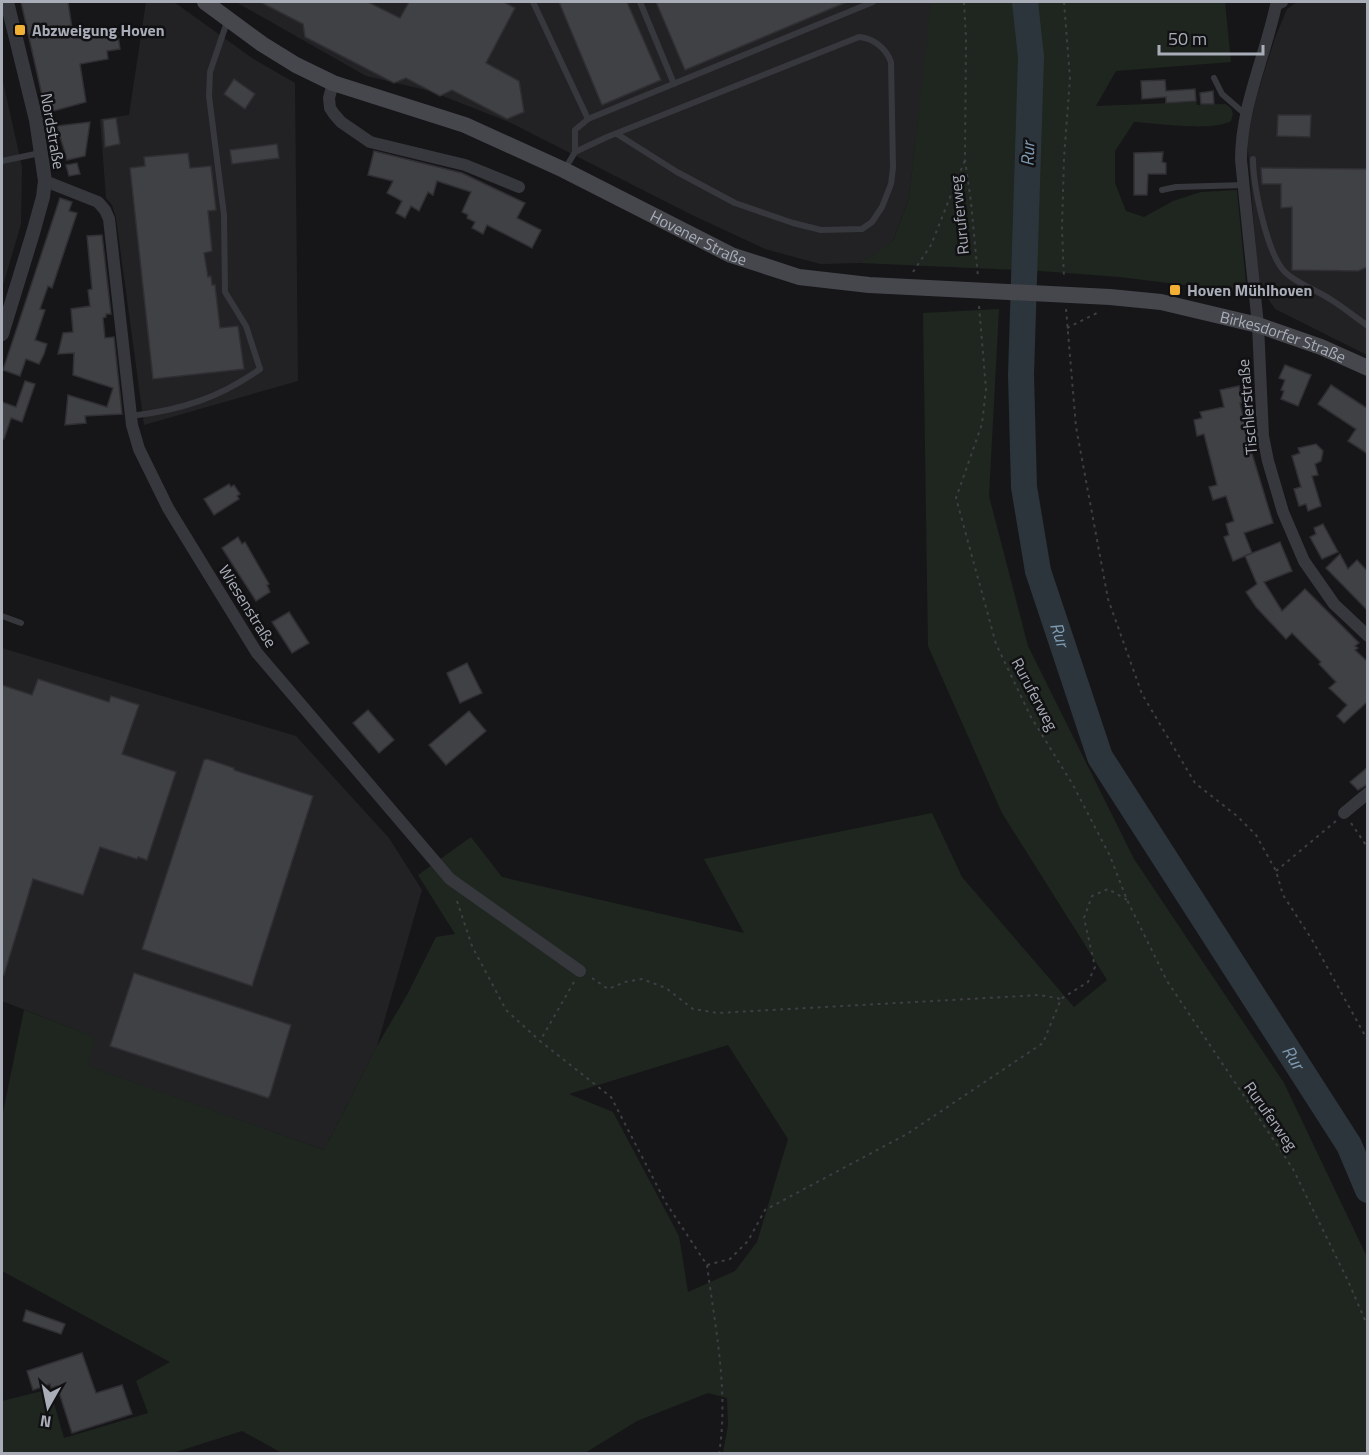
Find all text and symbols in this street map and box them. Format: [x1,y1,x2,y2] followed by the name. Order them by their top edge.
[32,18,165,42] place label: Abzweigung Hoven
[1159,18,1262,56] scale bar
[13,23,27,37] marker: Abzweigung Hoven
[1168,25,1207,52] text: 50 m
[35,91,71,171] street label: Nordstraße
[1014,139,1042,167] water label: Rur
[943,174,975,256] street label: Ruruferweg
[646,204,750,271] street label: Hovener Straße
[1187,278,1312,302] place label: Hoven Mühlhoven
[1168,283,1182,297] marker: Hoven Mühlhoven
[1218,304,1350,369] street label: Birkesdorfer Straße
[1231,358,1263,456] street label: Tischlerstraße
[213,560,283,652] street label: Wiesenstraße
[1043,619,1077,653] water label: Rur
[1006,653,1064,735] street label: Ruruferweg
[1275,1040,1313,1077] water label: Rur
[1238,1077,1304,1155] street label: Ruruferweg
[18,1377,78,1437] north arrow
[38,1409,53,1435] text: N

